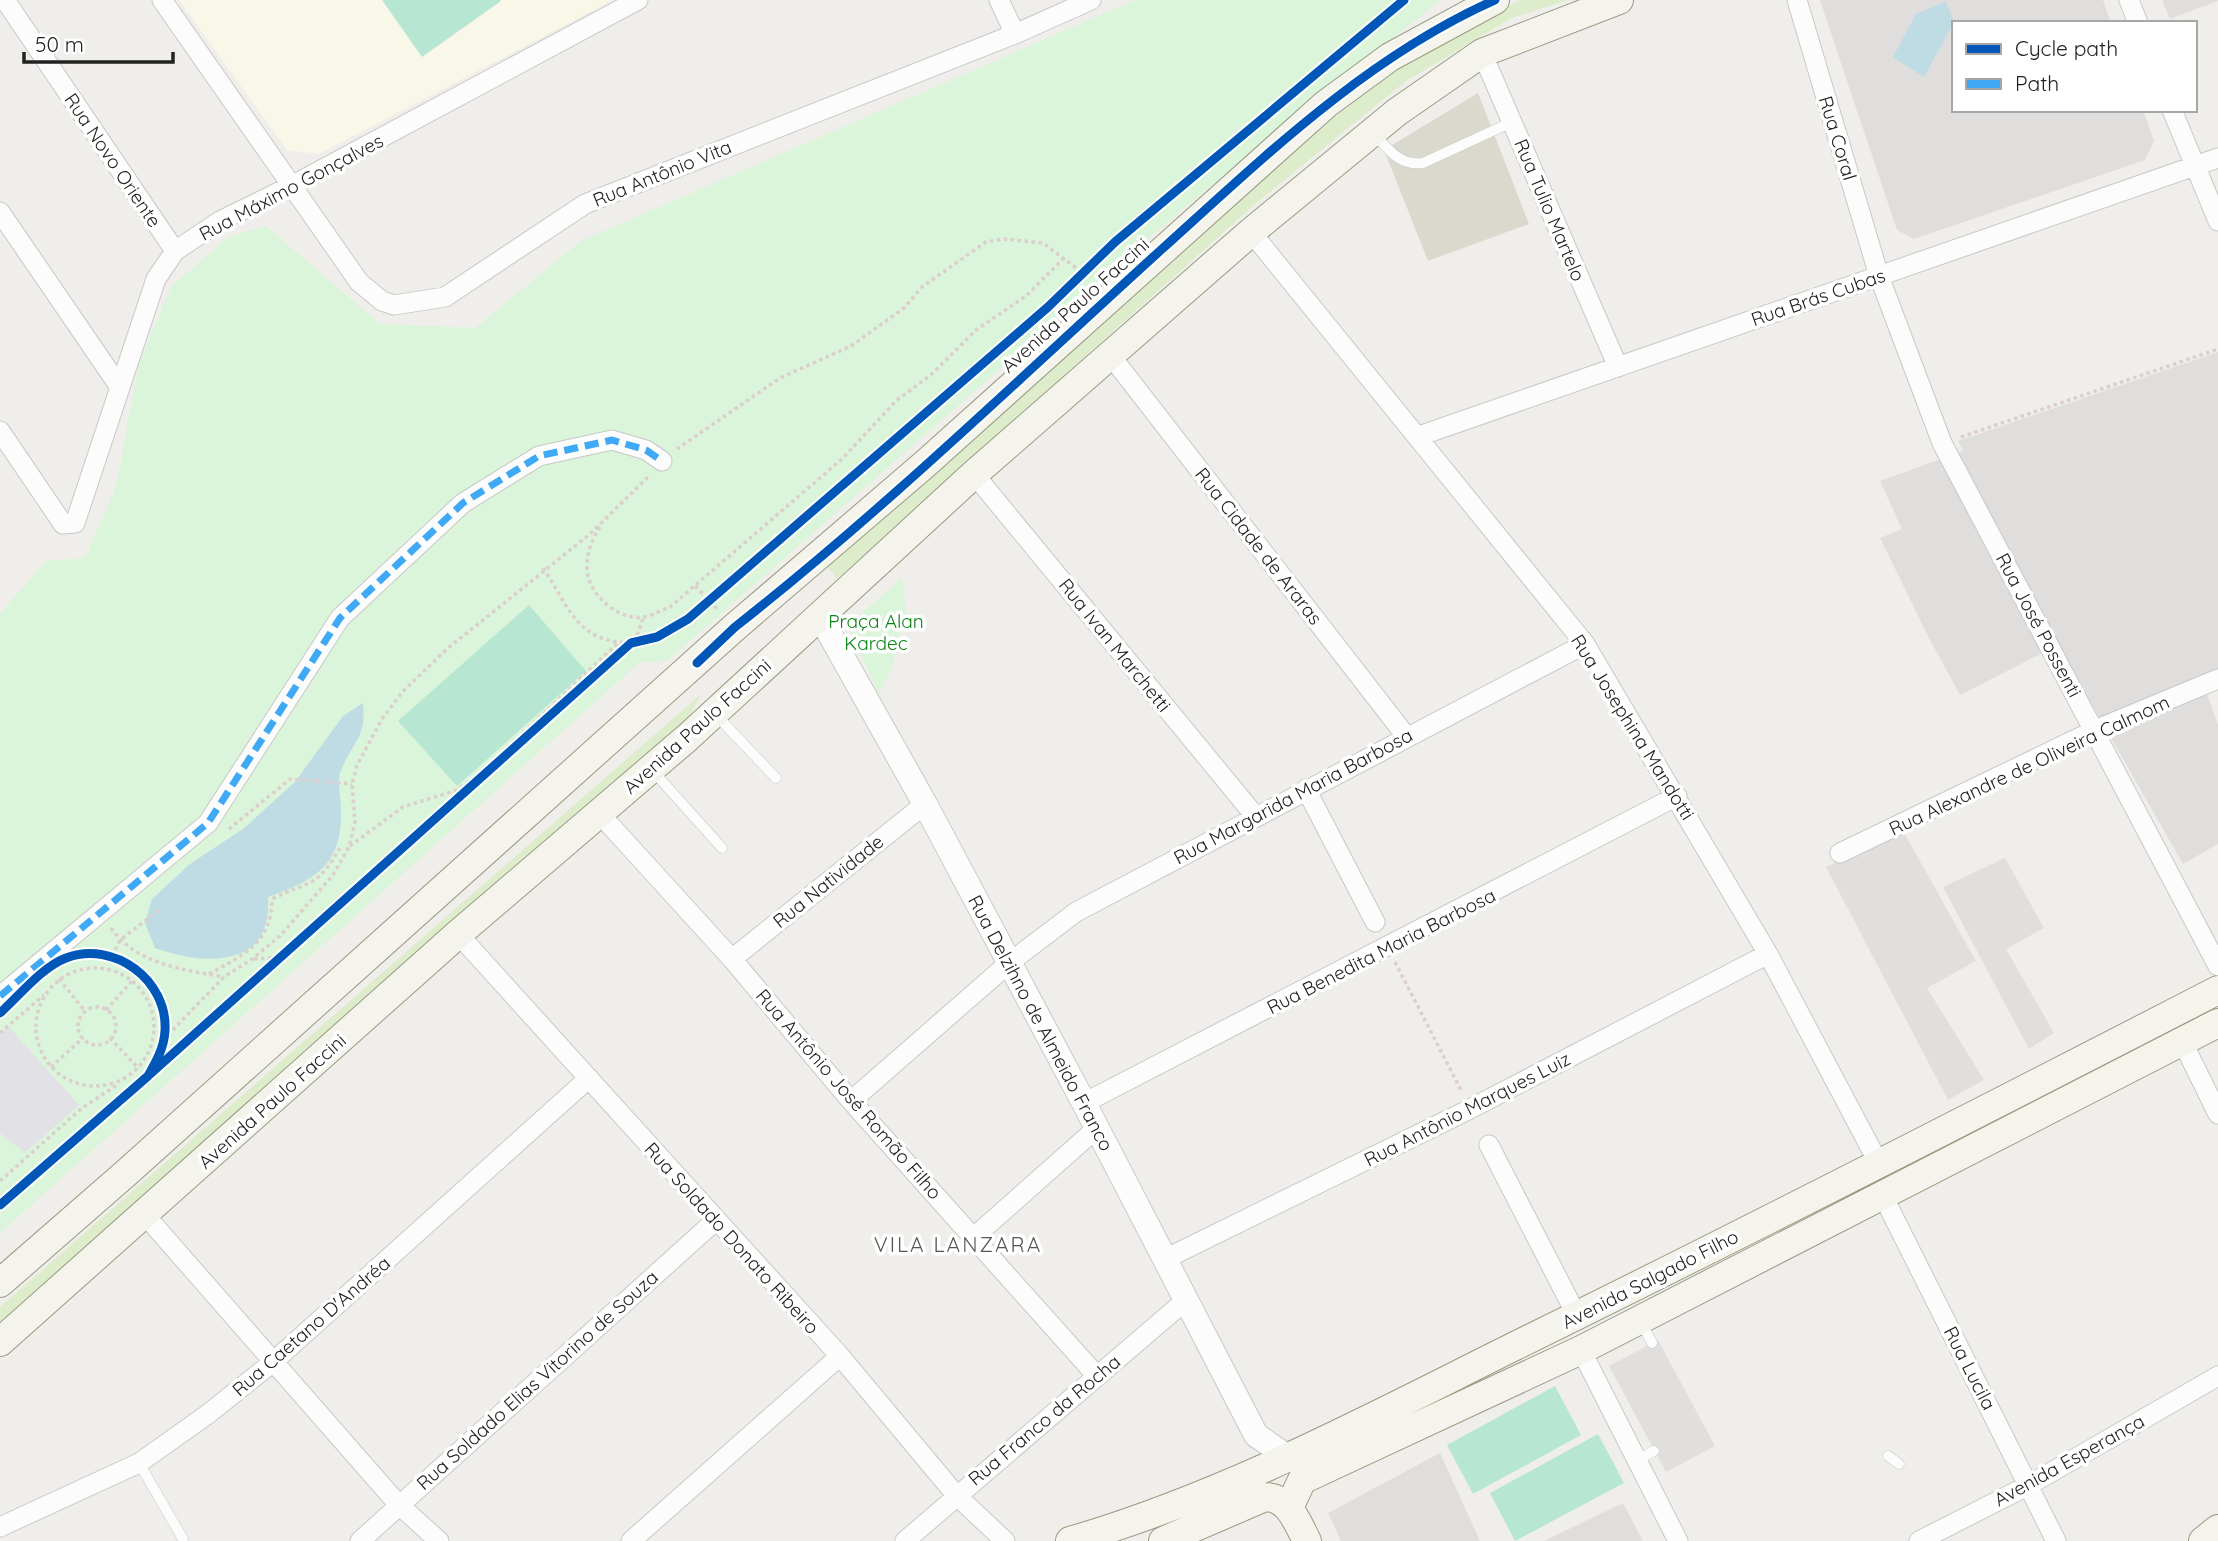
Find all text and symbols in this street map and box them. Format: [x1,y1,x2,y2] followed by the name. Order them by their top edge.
[24,21,173,65] scale bar
[1952,21,2197,112] legend
[35,31,84,57] text: 50 m
[2015,35,2118,61] text: Cycle path
[2015,70,2059,96] text: Path
[59,88,167,232] street label: Rua Novo Oriente
[1814,93,1862,183] street label: Rua Coral
[195,128,387,246] street label: Rua Máximo Gonçalves
[589,134,735,212] street label: Rua Antônio Vita
[1509,135,1591,285] street label: Rua Tulio Martelo
[996,232,1154,378] street label: Avenida Paulo Faccini
[1748,263,1888,331] street label: Rua Brás Cubas
[1190,463,1328,629] street label: Rua Cidade de Araras
[1991,549,2087,701] street label: Rua José Possenti
[1054,573,1176,717] street label: Rua Ivan Marchetti
[828,609,924,655] park label: Praça Alan Kardec
[1566,630,1700,824] street label: Rua Josephina Mandotti
[618,653,776,799] street label: Avenida Paulo Faccini
[1885,689,2173,841] street label: Rua Alexandre de Oliveira Calmom
[1169,723,1417,869] street label: Rua Margarida Maria Barbosa
[768,829,888,933] street label: Rua Natividade
[1263,883,1499,1019] street label: Rua Benedita Maria Barbosa
[963,891,1119,1155] street label: Rua Delzihno de Almeido Franco
[751,984,947,1204] street label: Rua Antônio José Romão Filho
[193,1028,351,1174] street label: Avenida Paulo Faccini
[1360,1046,1574,1172] street label: Rua Antônio Marques Luiz
[639,1137,825,1339] street label: Rua Soldado Donato Ribeiro
[1558,1224,1742,1334] street label: Avenida Salgado Filho
[874,1231,1042,1257] district label: VILA LANZARA
[227,1251,395,1401] street label: Rua Caetano D'Andréa
[411,1265,663,1495] street label: Rua Soldado Elias Vitorino de Souza
[1939,1322,2001,1414] street label: Rua Lucila
[963,1349,1125,1491] street label: Rua Franco da Rocha
[1989,1409,2149,1511] street label: Avenida Esperança

